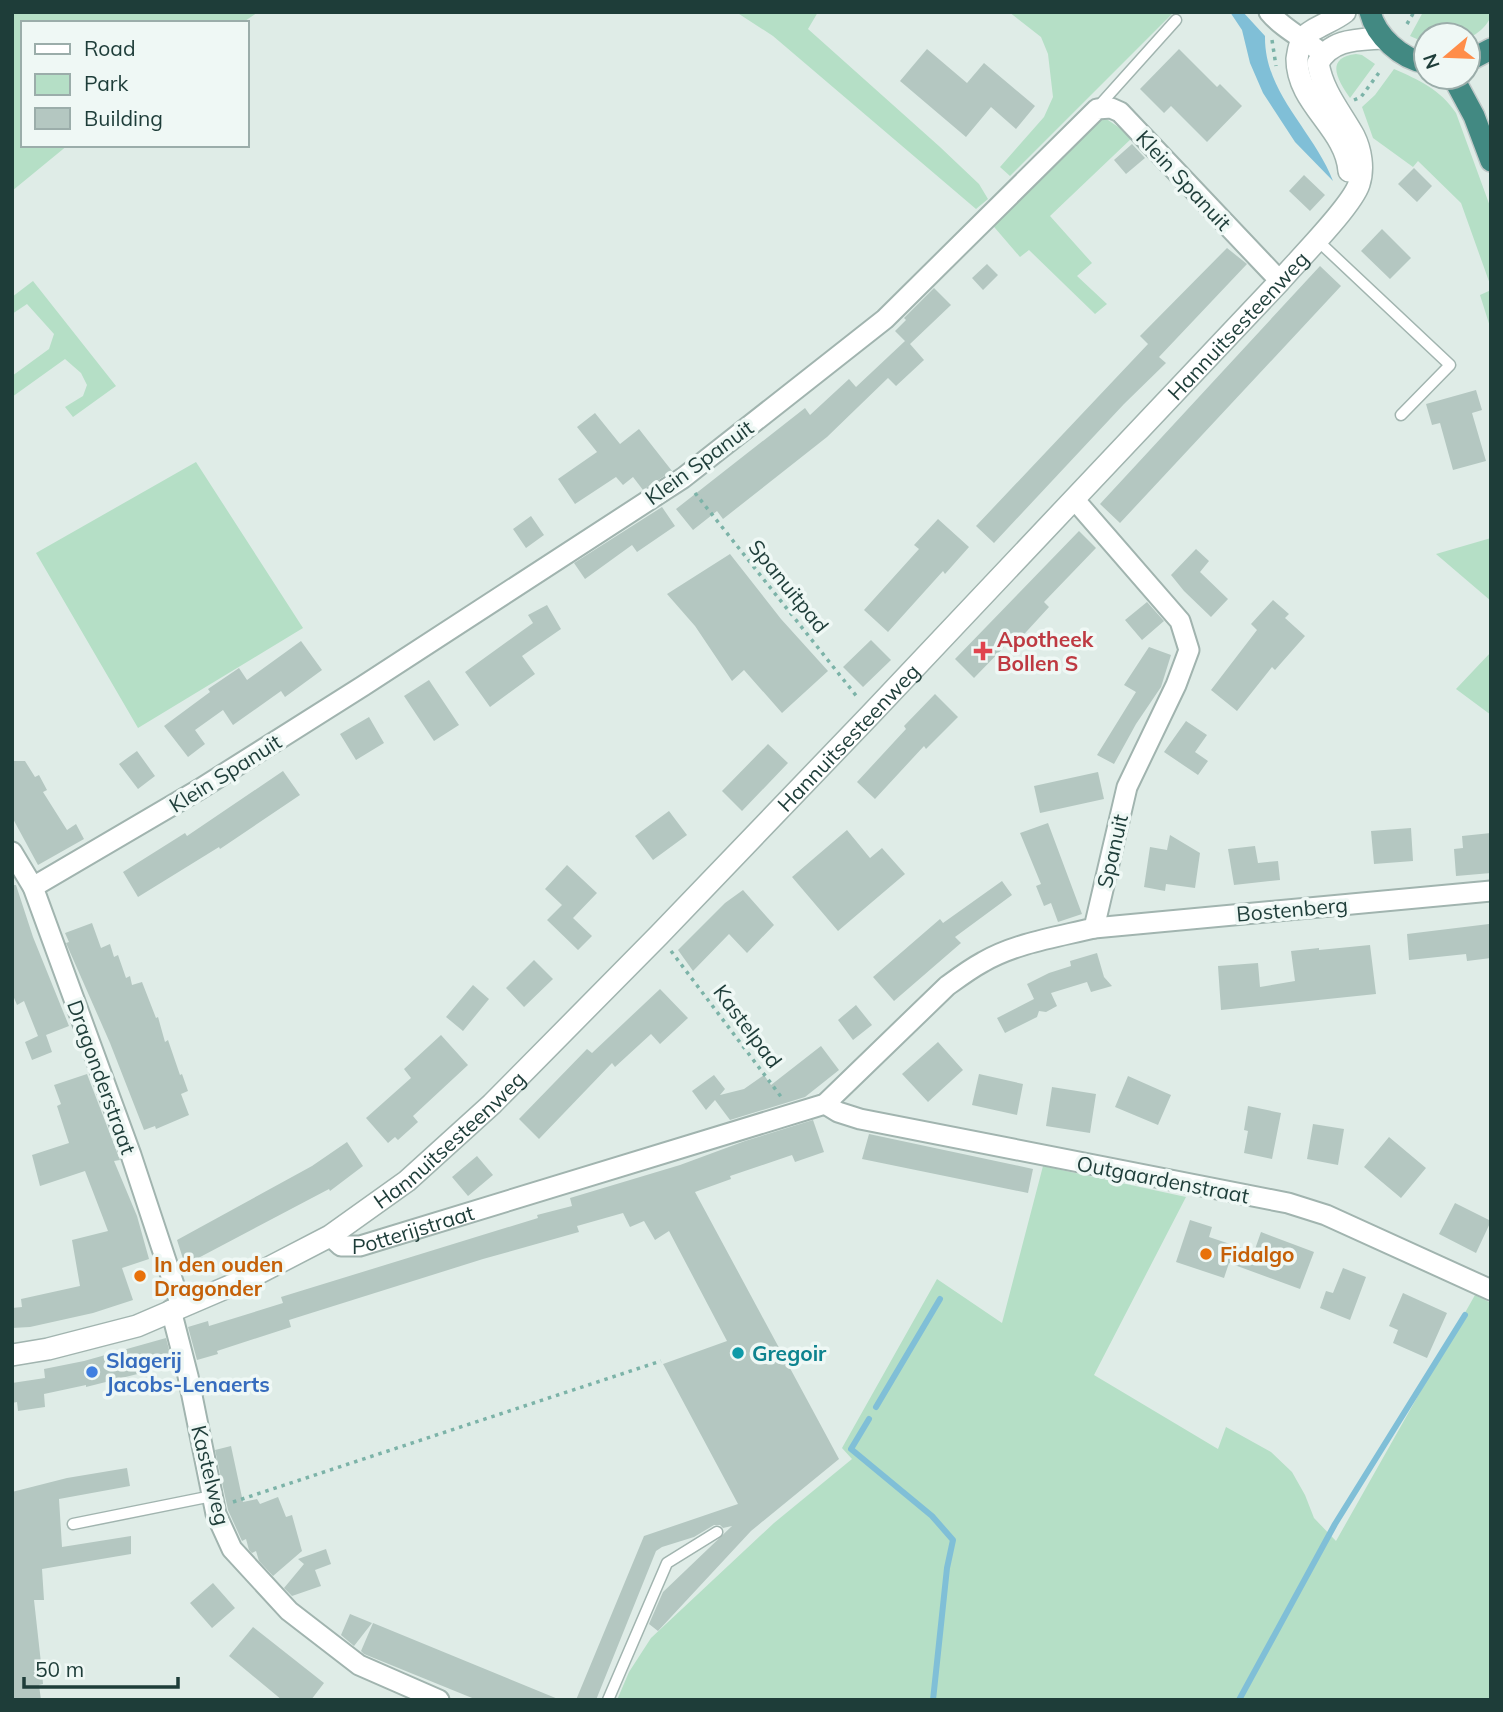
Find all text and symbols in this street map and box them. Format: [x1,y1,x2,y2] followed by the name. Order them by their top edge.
[21,21,248,147] legend
[1412,21,1482,91] north arrow
[84,35,135,61] text: Road
[1417,51,1445,72] text: N
[84,70,128,96] text: Park
[84,105,163,131] text: Building
[1131,124,1237,236] street label: Klein Spanuit
[1162,246,1314,405] street label: Hannuitsesteenweg
[640,414,758,510] street label: Klein Spanuit
[743,534,835,638] street label: Spanuitpad
[997,626,1094,676] place label: Apotheek Bollen S
[975,643,991,659] marker: Apotheek Bollen S
[772,658,925,817] street label: Hannuitsesteenweg
[164,728,286,818] street label: Klein Spanuit
[1091,812,1133,890] street label: Spanuit
[1235,891,1349,927] street label: Bostenberg
[708,979,788,1073] street label: Kastelpad
[62,996,142,1158] street label: Dragonderstraat
[368,1065,530,1214] street label: Hannuitsesteenweg
[1075,1150,1251,1208] street label: Outgaardenstraat
[352,1199,477,1259] street label: Potterijstraat
[1220,1241,1295,1267] place label: Fidalgo
[1198,1246,1214,1262] marker: Fidalgo
[154,1251,283,1301] place label: In den ouden Dragonder
[132,1268,148,1284] marker: In den ouden Dragonder
[752,1340,827,1366] place label: Gregoir
[730,1345,746,1361] marker: Gregoir
[106,1347,270,1397] place label: Slagerij Jacobs-Lenaerts
[84,1364,100,1380] marker: Slagerij Jacobs-Lenaerts
[186,1422,236,1528] street label: Kastelweg
[24,1646,178,1690] scale bar
[35,1656,84,1682] text: 50 m

